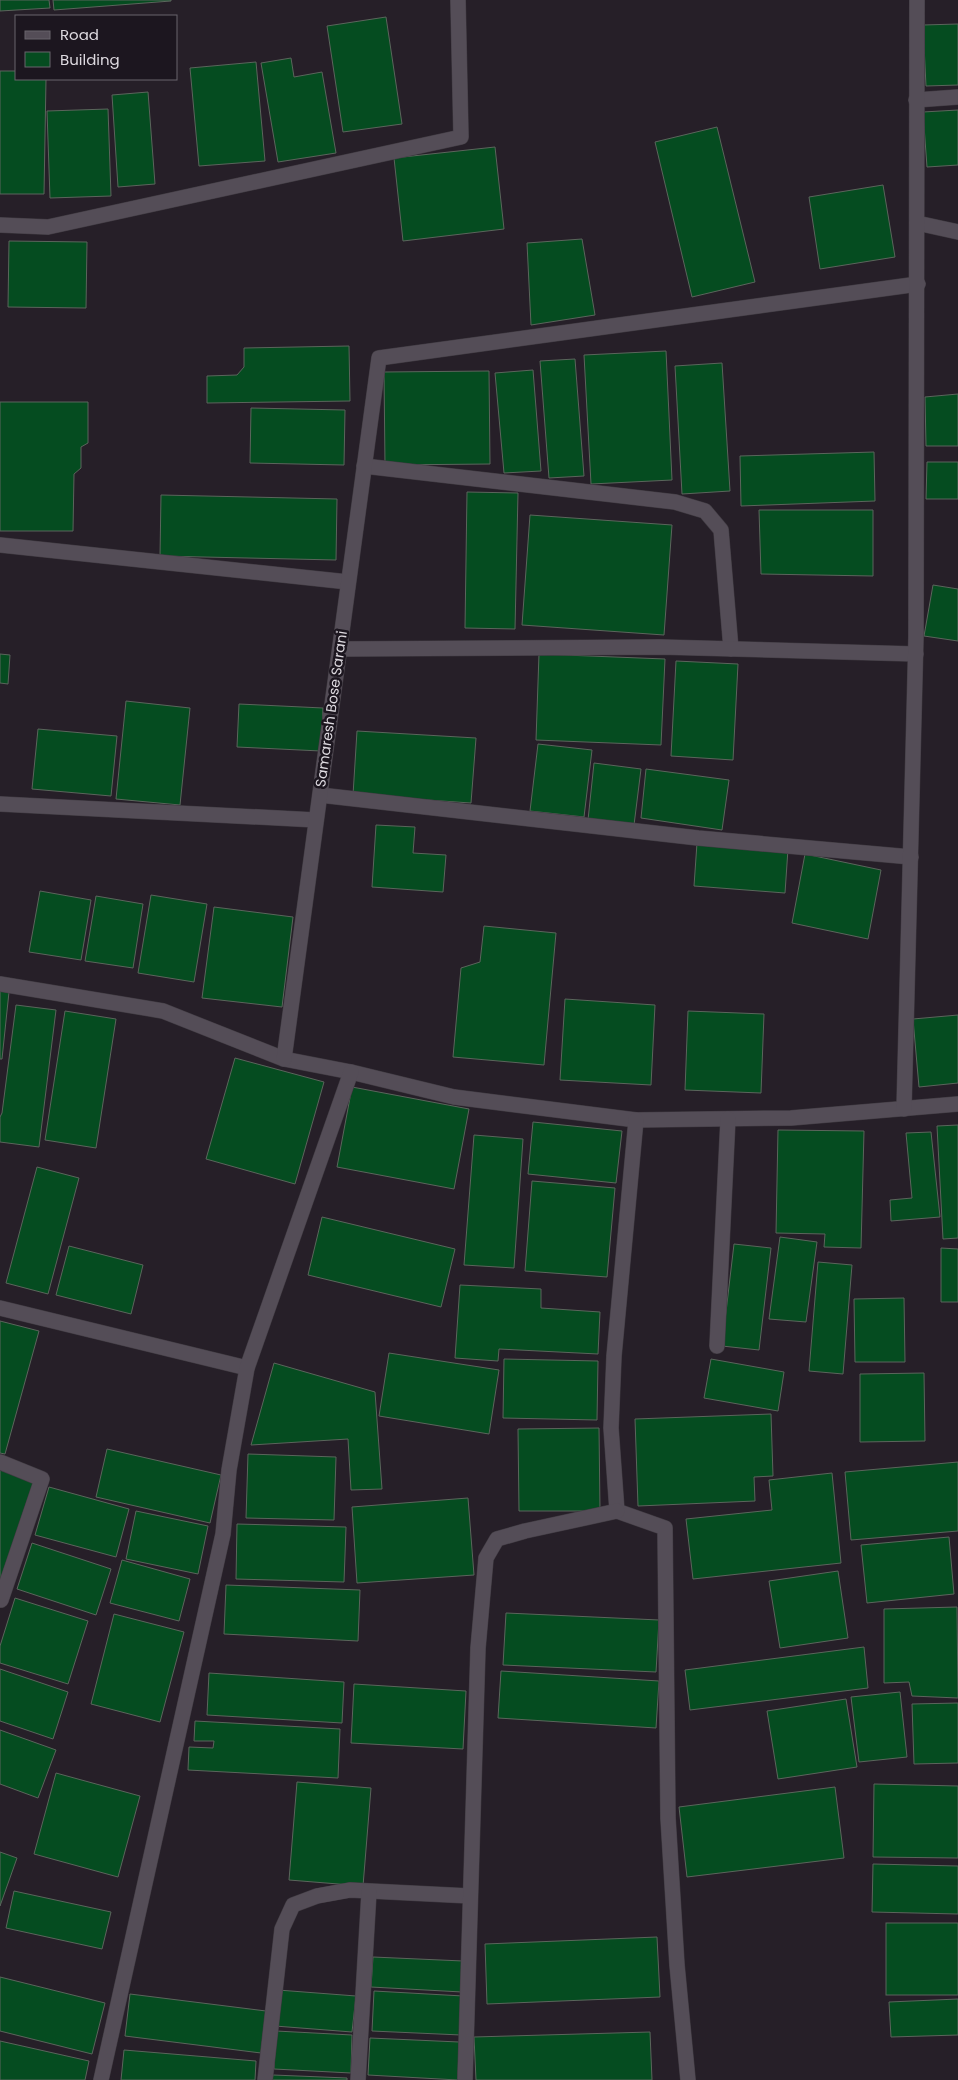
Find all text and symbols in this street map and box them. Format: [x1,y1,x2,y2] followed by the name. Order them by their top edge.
[15,15,178,80] legend
[60,24,99,45] text: Road
[60,49,120,70] text: Building
[310,630,352,788] street label: Samaresh Bose Sarani

